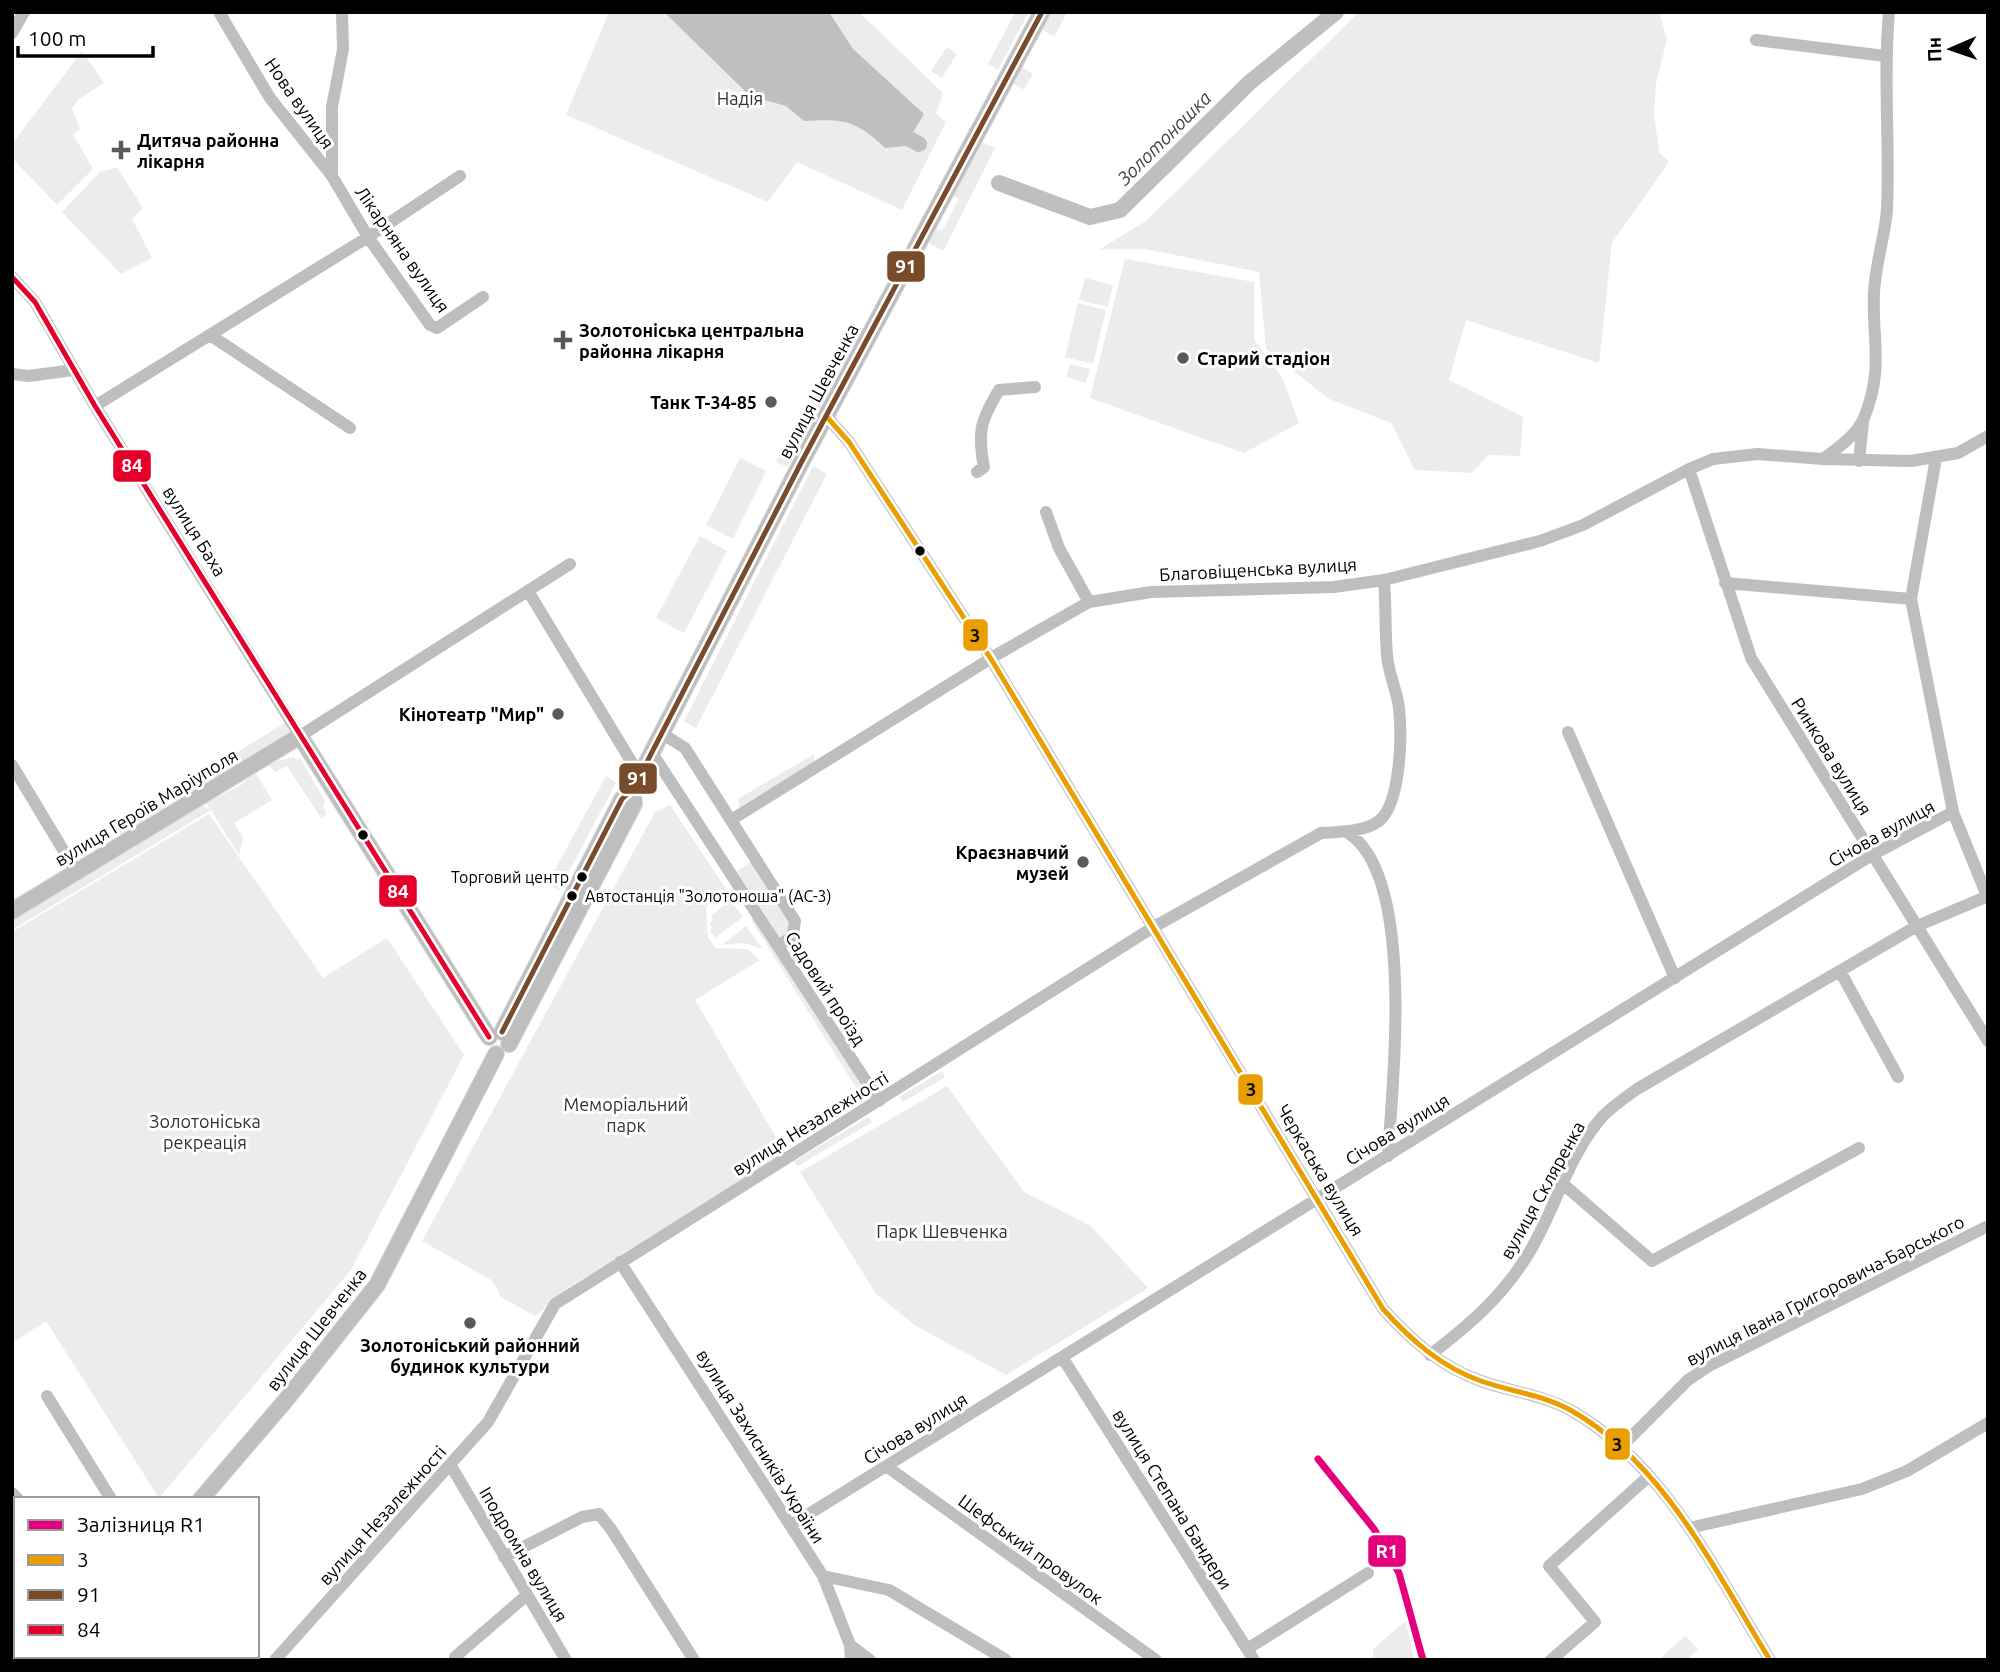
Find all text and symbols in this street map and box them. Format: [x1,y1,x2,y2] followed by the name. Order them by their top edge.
[18,14,152,58] scale bar
[1916,14,1986,84] north arrow
[28,26,86,50] text: 100 m
[1923,37,1945,62] text: Пн
[261,54,339,152] street label: Нова вулиця
[1112,87,1215,190] water label: Золотоношка
[717,88,763,108] park label: Надія
[137,130,279,171] place label: Дитяча районна лікарня
[111,140,131,160] marker: Дитяча районна лікарня
[352,182,454,316] street label: Лікарняна вулиця
[886,250,926,283] line badge: 91
[895,255,917,277] text: 91
[579,320,804,361] place label: Золотоніська центральна районна лікарня
[774,320,862,462] street label: вулиця Шевченка
[553,330,573,350] marker: Золотоніська центральна районна лікарня
[1197,348,1330,368] place label: Старий стадіон
[1175,350,1191,366] marker: Старий стадіон
[650,392,757,412] place label: Танк Т-34-85
[763,394,779,410] marker: Танк Т-34-85
[112,449,152,483] line badge: 84
[121,454,143,476] text: 84
[159,482,231,580] street label: вулиця Баха
[913,544,927,558] unlabelled marker
[1159,554,1357,584] street label: Благовіщенська вулиця
[962,618,989,652] line badge: 3
[970,624,980,646] text: 3
[1788,694,1876,818] street label: Ринкова вулиця
[399,704,544,724] place label: Кінотеатр "Мир"
[550,706,566,722] marker: Кінотеатр "Мир"
[51,744,241,870] street label: вулиця Героїв Маріуполя
[618,762,658,795] line badge: 91
[627,767,649,789] text: 91
[1824,796,1938,870] street label: Січова вулиця
[356,828,370,842] unlabelled marker
[955,842,1069,883] place label: Краєзнавчий музей
[1075,854,1091,870] marker: Краєзнавчий музей
[451,868,569,886] place label: Торговий центр
[575,870,589,884] marker: Торговий центр
[378,874,418,908] line badge: 84
[387,880,409,902] text: 84
[585,887,832,906] place label: Автостанція "Золотоноша" (АС-3)
[565,889,579,903] marker: Автостанція "Золотоноша" (АС-3)
[782,927,870,1049] street label: Садовий проїзд
[728,1067,892,1179] street label: вулиця Незалежності
[1237,1073,1264,1106] line badge: 3
[1246,1078,1256,1100] text: 3
[1342,1089,1452,1169] street label: Січова вулиця
[563,1094,689,1135] park label: Меморіальний парк
[1274,1101,1368,1239] street label: Черкаська вулиця
[149,1111,261,1152] park label: Золотоніська рекреація
[1496,1118,1588,1262] street label: вулиця Скляренка
[1683,1211,1967,1369] street label: вулиця Івана Григоровича-Барського
[876,1221,1008,1241] park label: Парк Шевченка
[262,1264,370,1394] street label: вулиця Шевченка
[462,1315,478,1331] marker: Золотоніський районний будинок культури
[360,1335,580,1376] place label: Золотоніський районний будинок культури
[693,1345,829,1547] street label: вулиця Захисників України
[860,1388,970,1468] street label: Січова вулиця
[1109,1405,1237,1593] street label: вулиця Степана Бандери
[1604,1427,1631,1461] line badge: 3
[1612,1433,1622,1455] text: 3
[314,1441,450,1589] street label: вулиця Незалежності
[476,1483,572,1625] street label: Іподромна вулиця
[955,1490,1107,1608] street label: Шефський провулок
[14,1497,259,1658] legend
[77,1512,205,1536] text: Залізниця R1
[1367,1534,1407,1568] line badge: R1
[1375,1540,1399,1562] text: R1
[77,1547,89,1571] text: 3
[77,1582,101,1606] text: 91
[77,1617,101,1641] text: 84

